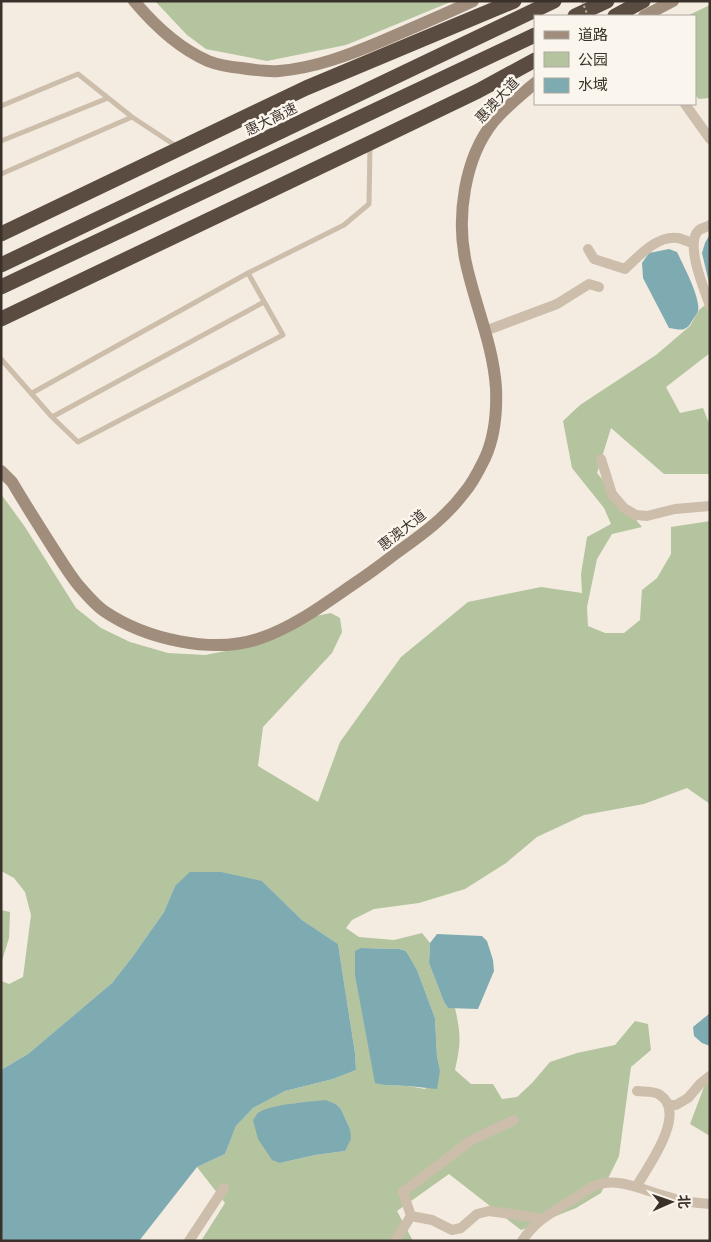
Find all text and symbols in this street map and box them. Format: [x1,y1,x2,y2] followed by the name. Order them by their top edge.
[534,15,696,105] legend
[578,25,608,44] text: 道路
[578,50,608,69] text: 公园
[471,73,523,127] street label: 惠澳大道
[578,75,608,94] text: 水域
[242,99,300,139] street label: 惠大高速
[374,506,430,554] street label: 惠澳大道
[646,1177,696,1227] north arrow
[675,1194,693,1209] text: 北

